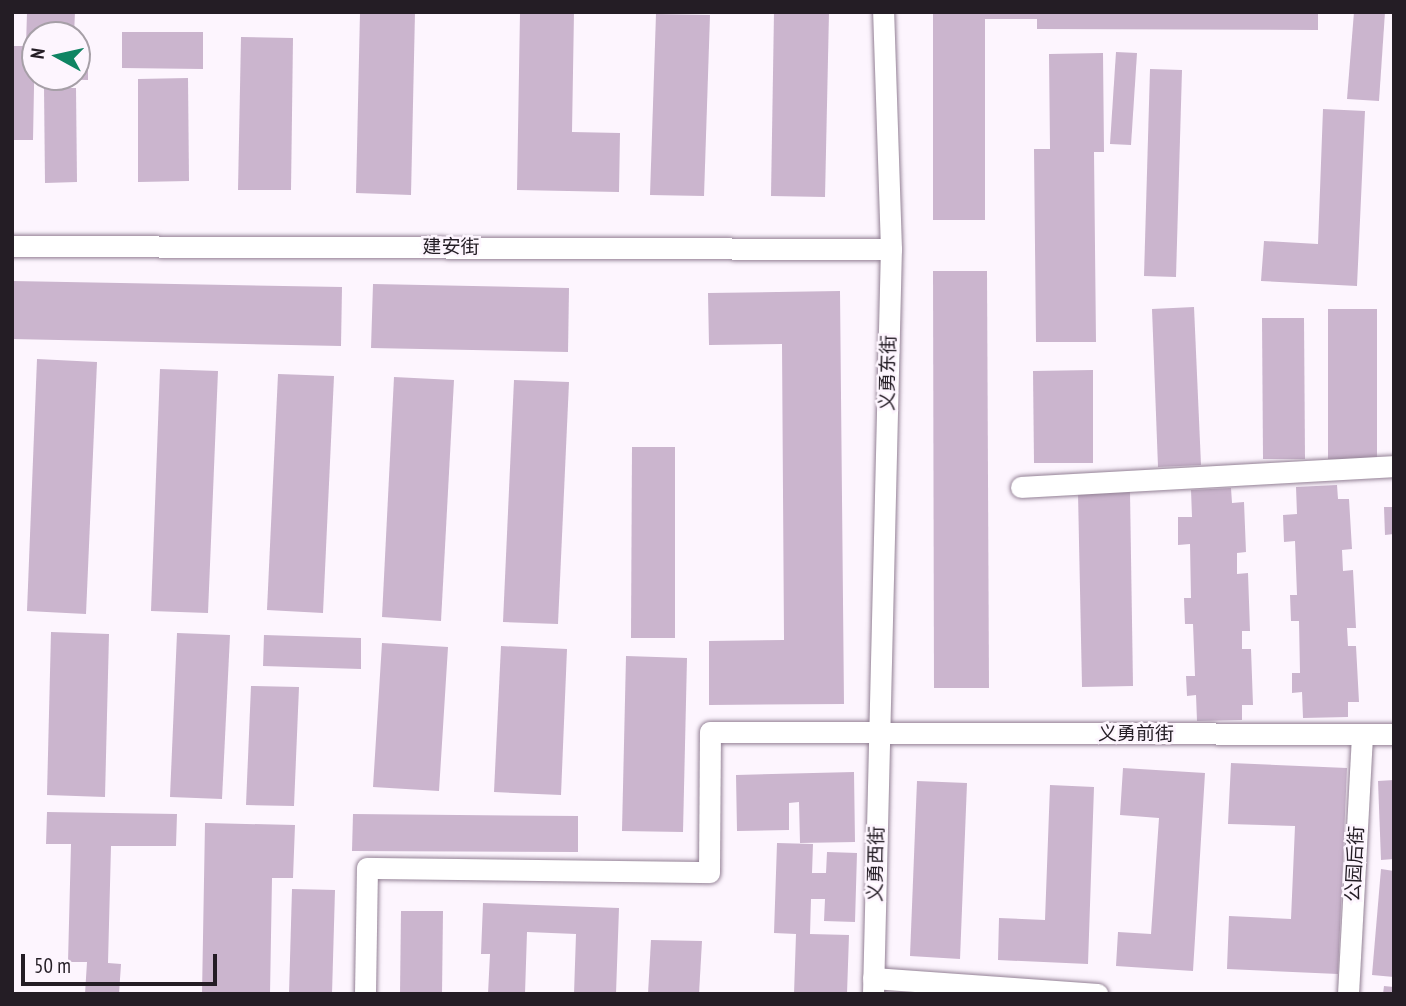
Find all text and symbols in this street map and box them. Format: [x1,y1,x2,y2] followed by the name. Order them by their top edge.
[21,21,91,91] north arrow
[25,47,50,60] text: N
[423,236,479,258] street label: 建安街
[876,335,900,411] street label: 义勇东街
[1098,723,1174,745] street label: 义勇前街
[1342,825,1368,903] street label: 公园后街
[864,826,888,902] street label: 义勇西街
[24,940,220,984] scale bar
[34,952,71,979] text: 50 m

